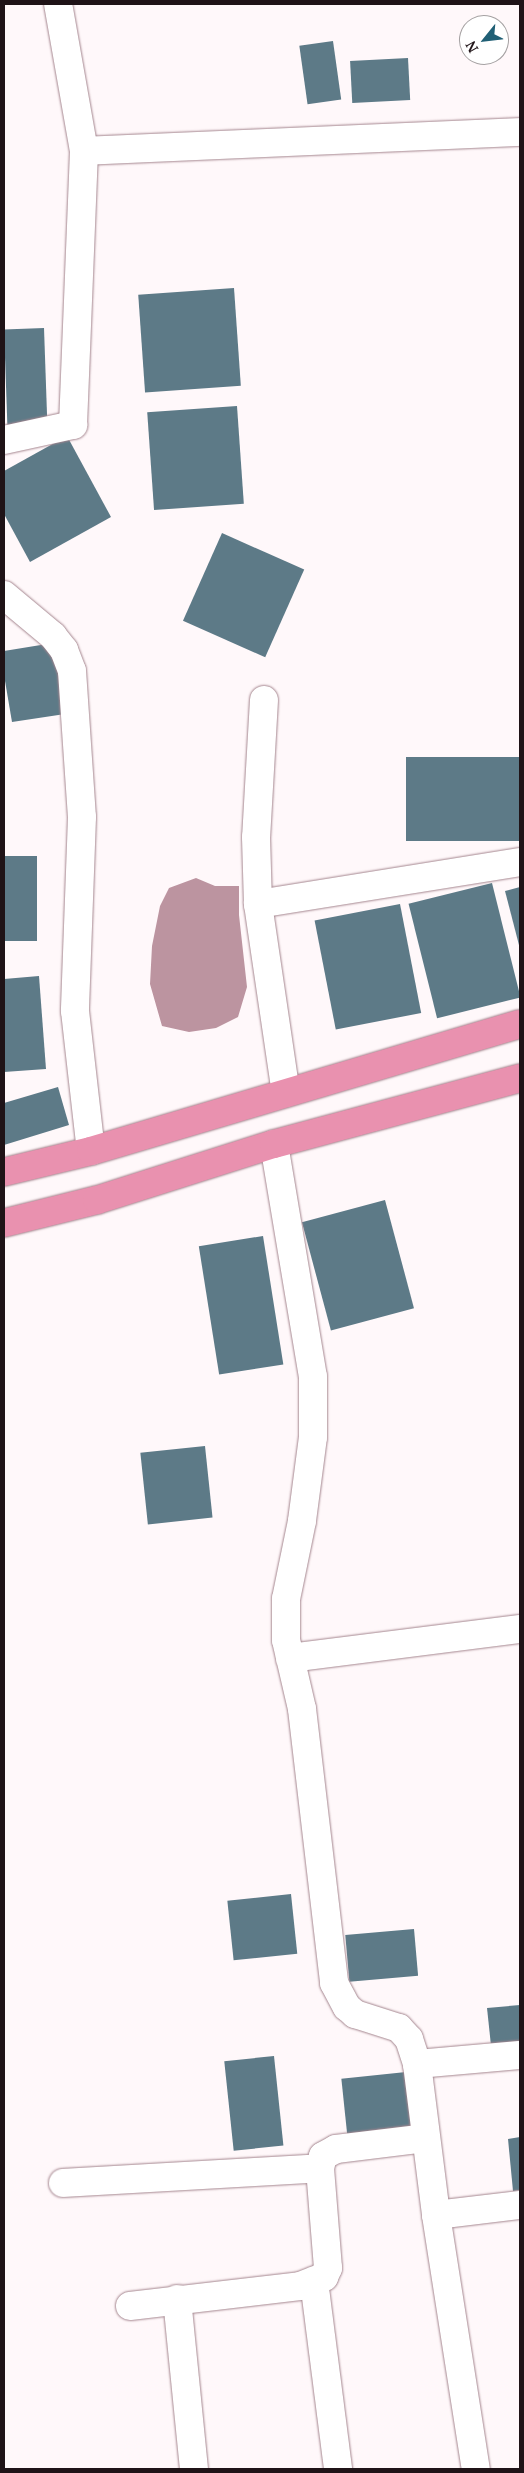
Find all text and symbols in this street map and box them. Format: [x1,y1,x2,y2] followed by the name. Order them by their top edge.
[459,15,509,65] north arrow
[460,38,482,56] text: N

